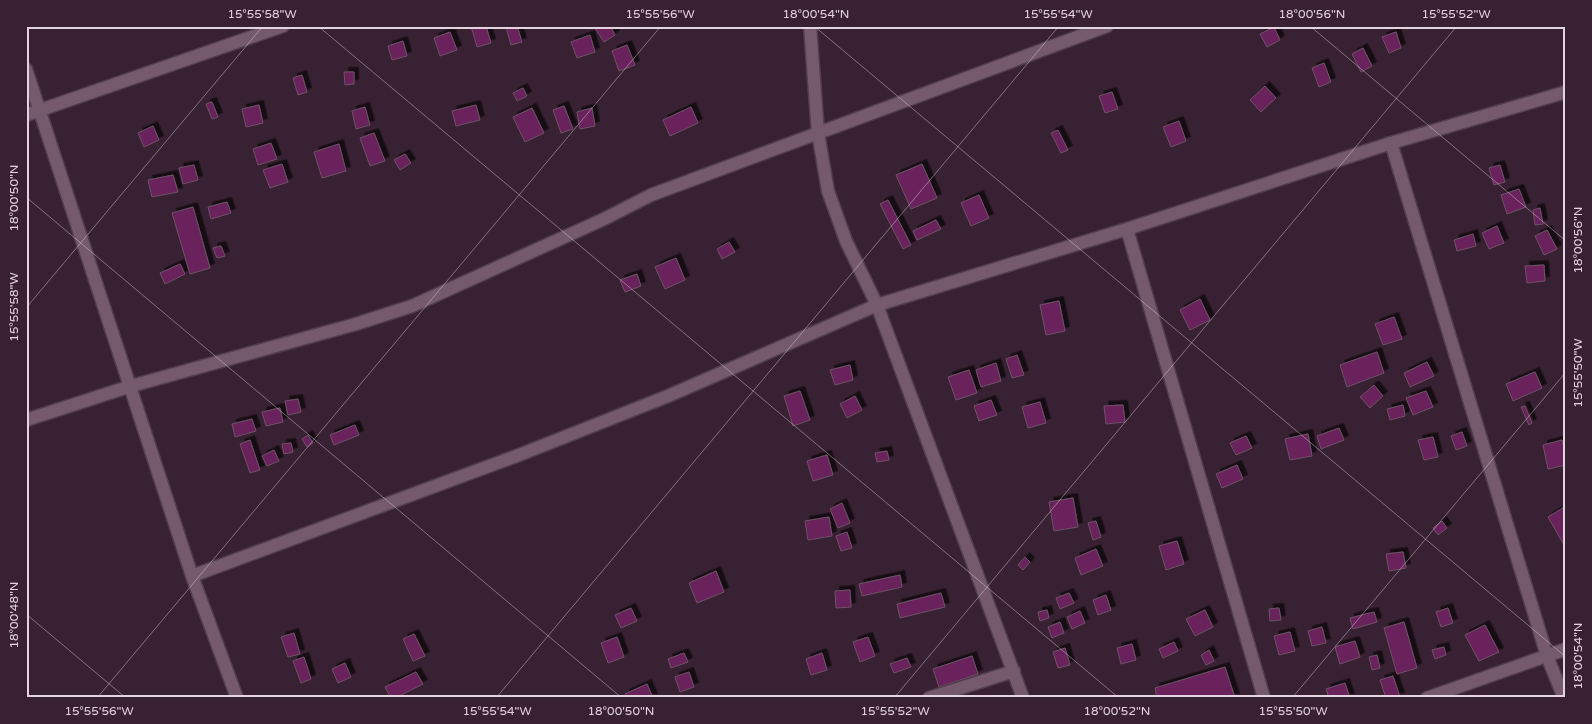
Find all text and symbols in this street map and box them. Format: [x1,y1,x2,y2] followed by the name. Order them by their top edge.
[227,7,297,21] text: 15°55'58"W
[625,7,695,21] text: 15°55'56"W
[783,7,850,21] text: 18°00'54"N
[1023,7,1093,21] text: 15°55'54"W
[1279,7,1346,21] text: 18°00'56"N
[1421,7,1491,21] text: 15°55'52"W
[7,165,21,232] text: 18°00'50"N
[1571,207,1585,274] text: 18°00'56"N
[7,272,21,342] text: 15°55'58"W
[1571,338,1585,408] text: 15°55'50"W
[7,582,21,649] text: 18°00'48"N
[1571,623,1585,690] text: 18°00'54"N
[64,704,134,718] text: 15°55'56"W
[462,704,532,718] text: 15°55'54"W
[588,704,655,718] text: 18°00'50"N
[860,704,930,718] text: 15°55'52"W
[1084,704,1151,718] text: 18°00'52"N
[1258,704,1328,718] text: 15°55'50"W

